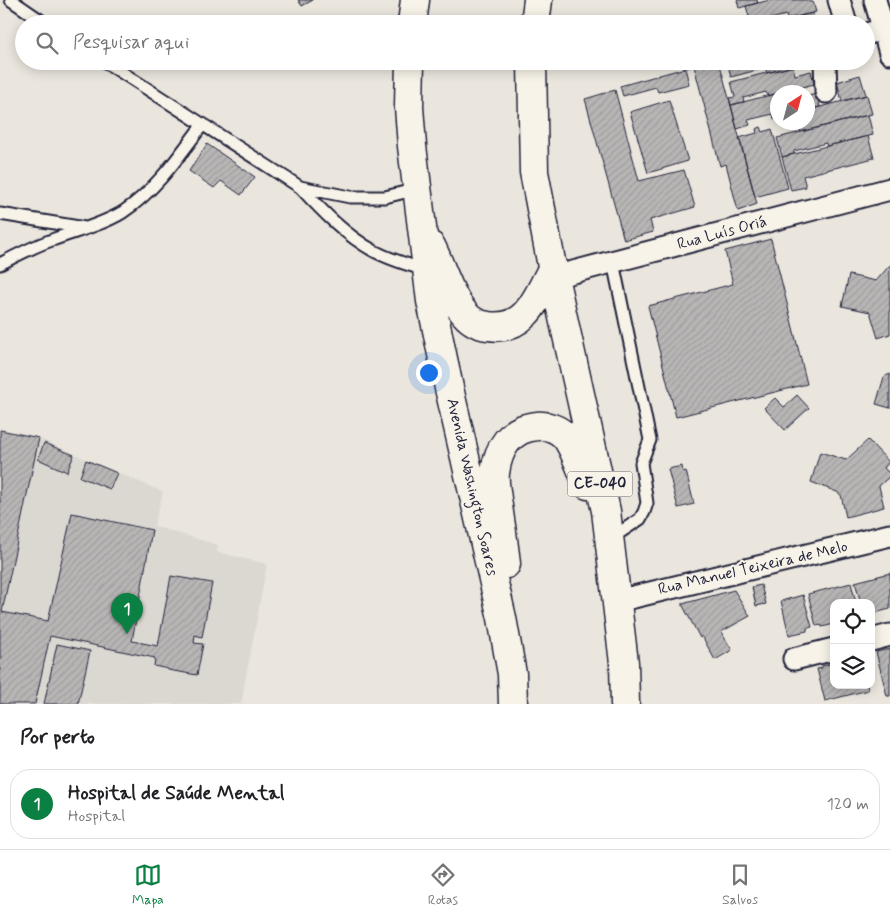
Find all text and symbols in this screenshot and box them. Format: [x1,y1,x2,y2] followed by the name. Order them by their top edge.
[15,15,875,70] search box
[33,29,61,57] icon: search
[73,30,189,55] text: Pesquisar aqui
[770,85,815,130] north arrow
[675,211,769,255] street label: Rua Luís Oriá
[416,360,442,386] your location
[440,396,503,578] street label: Avenida Washington Soares
[568,472,632,496] road number: CE-040
[656,536,850,600] street label: Rua Manuel Teixeira de Melo
[111,593,143,634] pin: 1
[830,599,875,689] map controls
[830,599,875,644] button: locate
[830,644,875,689] button: layers
[20,723,95,751] text: Por perto
[68,781,284,806] text: Hospital de Saúde Mental
[33,794,41,815] text: 1
[827,794,869,815] text: 120 m
[68,806,125,827] text: Hospital
[132,861,164,909] tab: Mapa
[428,861,458,909] tab: Rotas
[722,861,758,909] tab: Salvos

